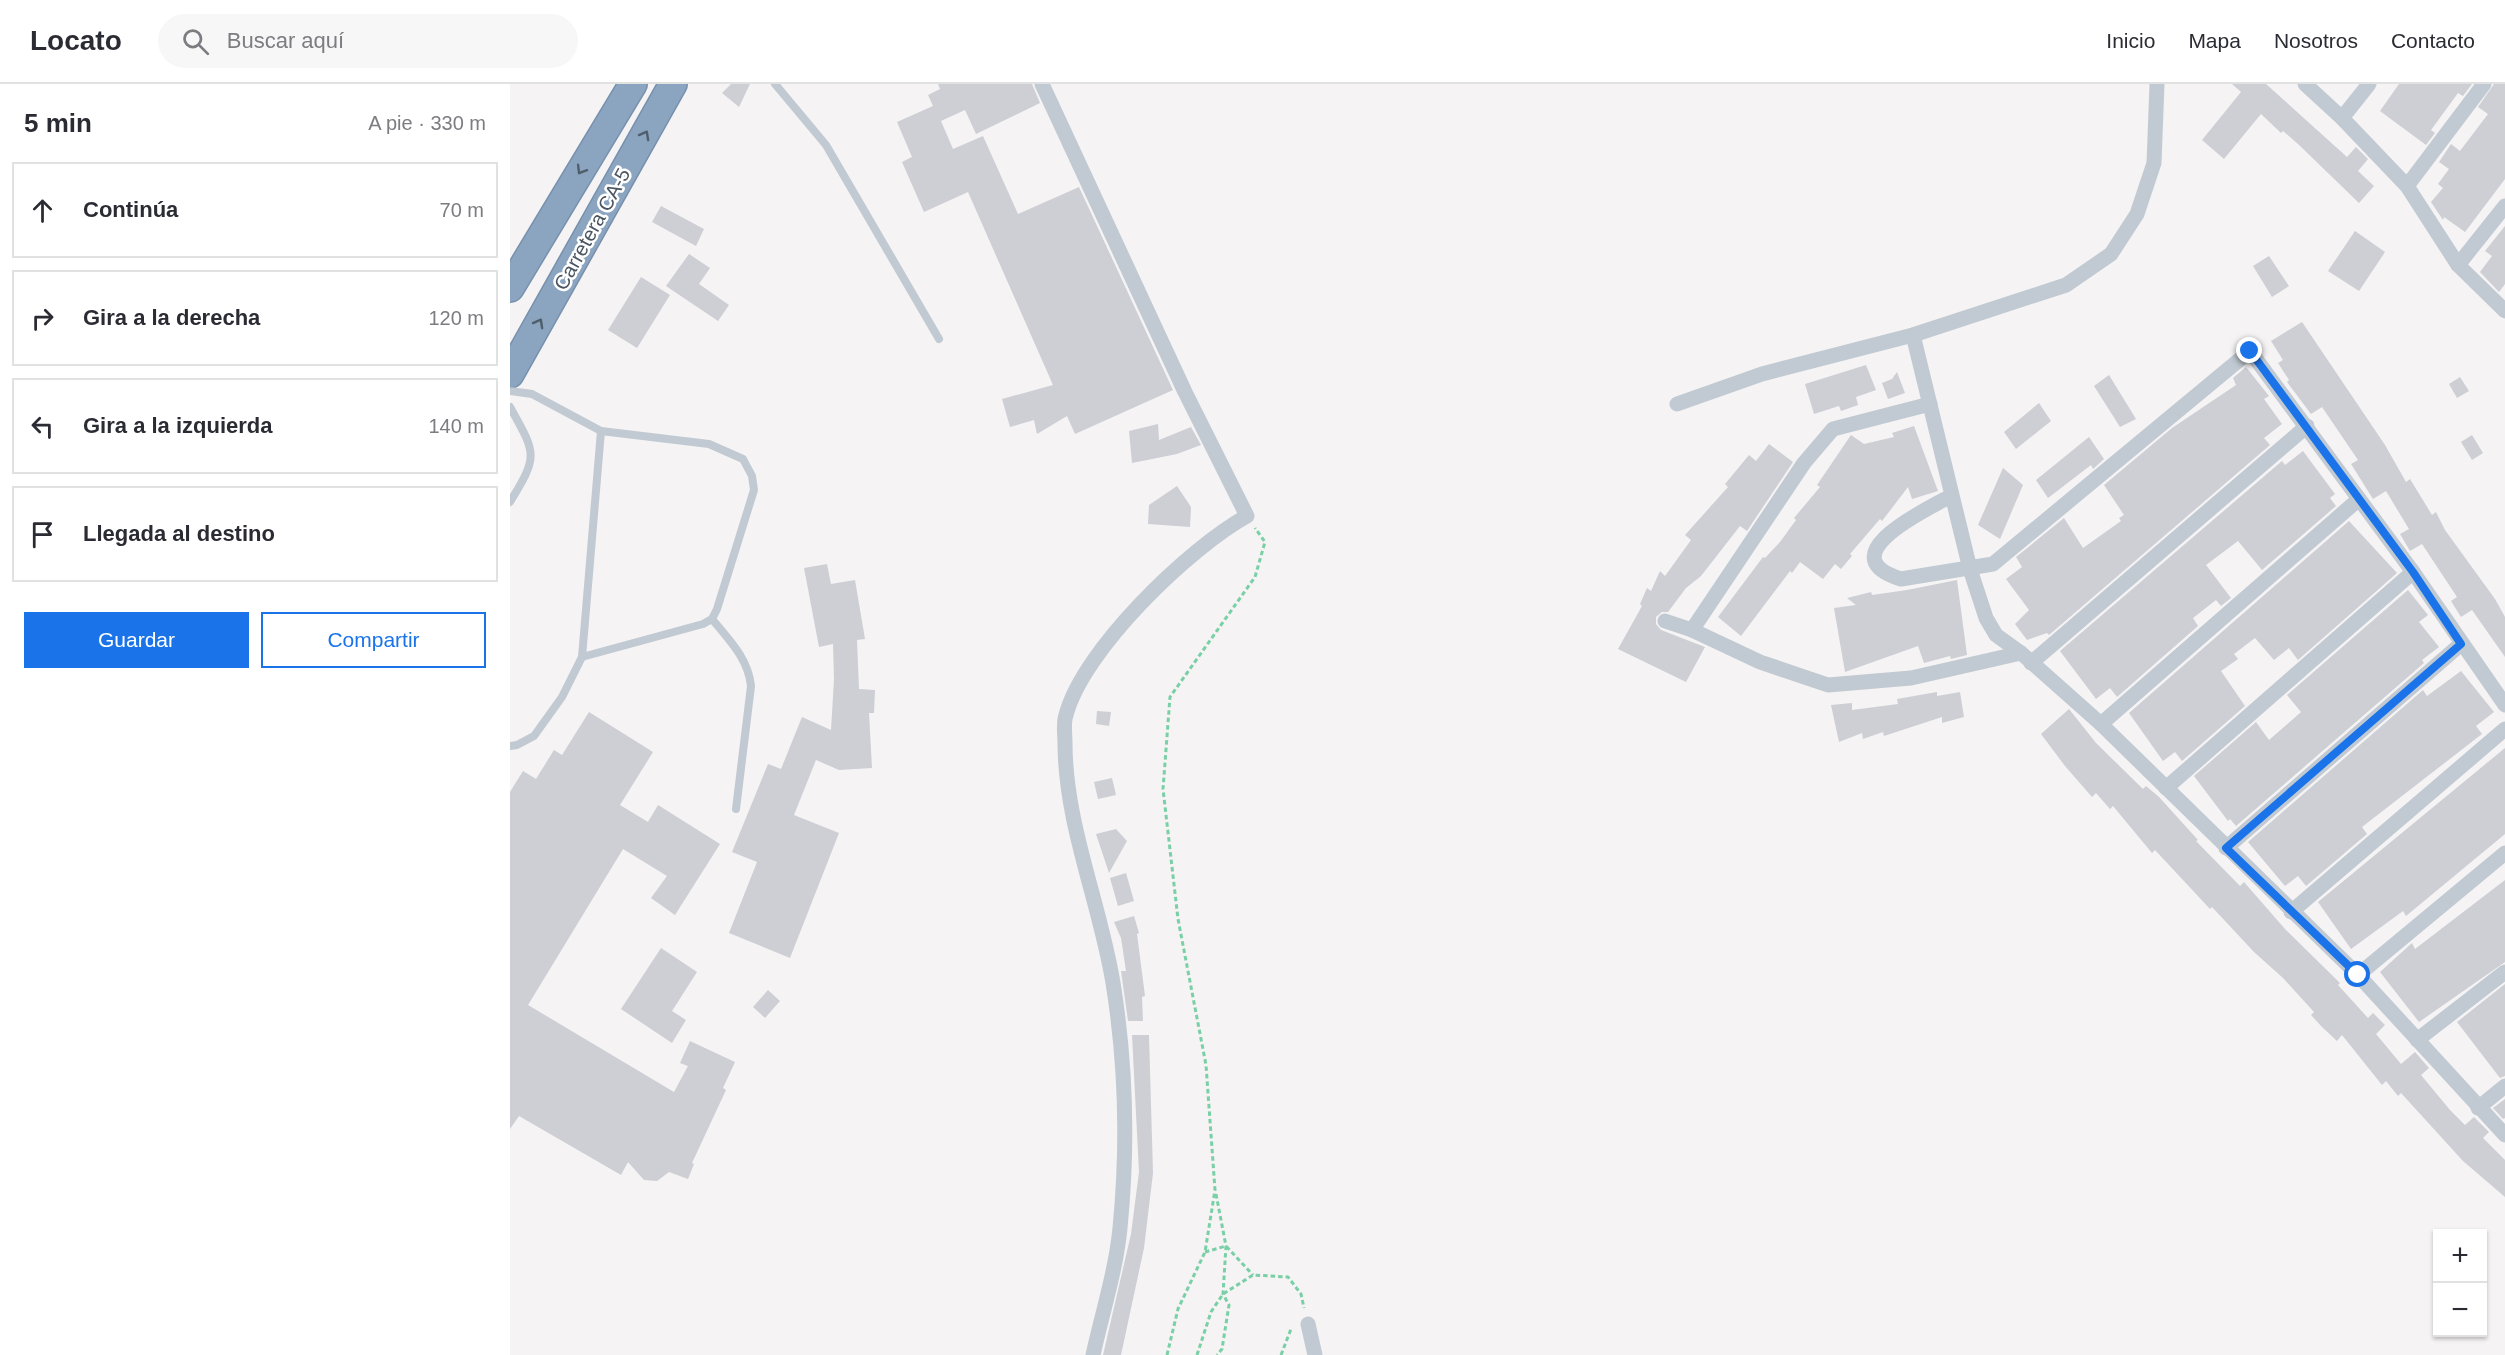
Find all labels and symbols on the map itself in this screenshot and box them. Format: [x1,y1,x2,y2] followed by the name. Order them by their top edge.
[638,130,649,141] one-way arrow
[550,164,634,294] street label: Carretera CA-5
[577,164,588,174] one-way arrow
[532,319,543,329] one-way arrow
[2236,337,2262,363] route end
[2344,961,2370,987] route start

